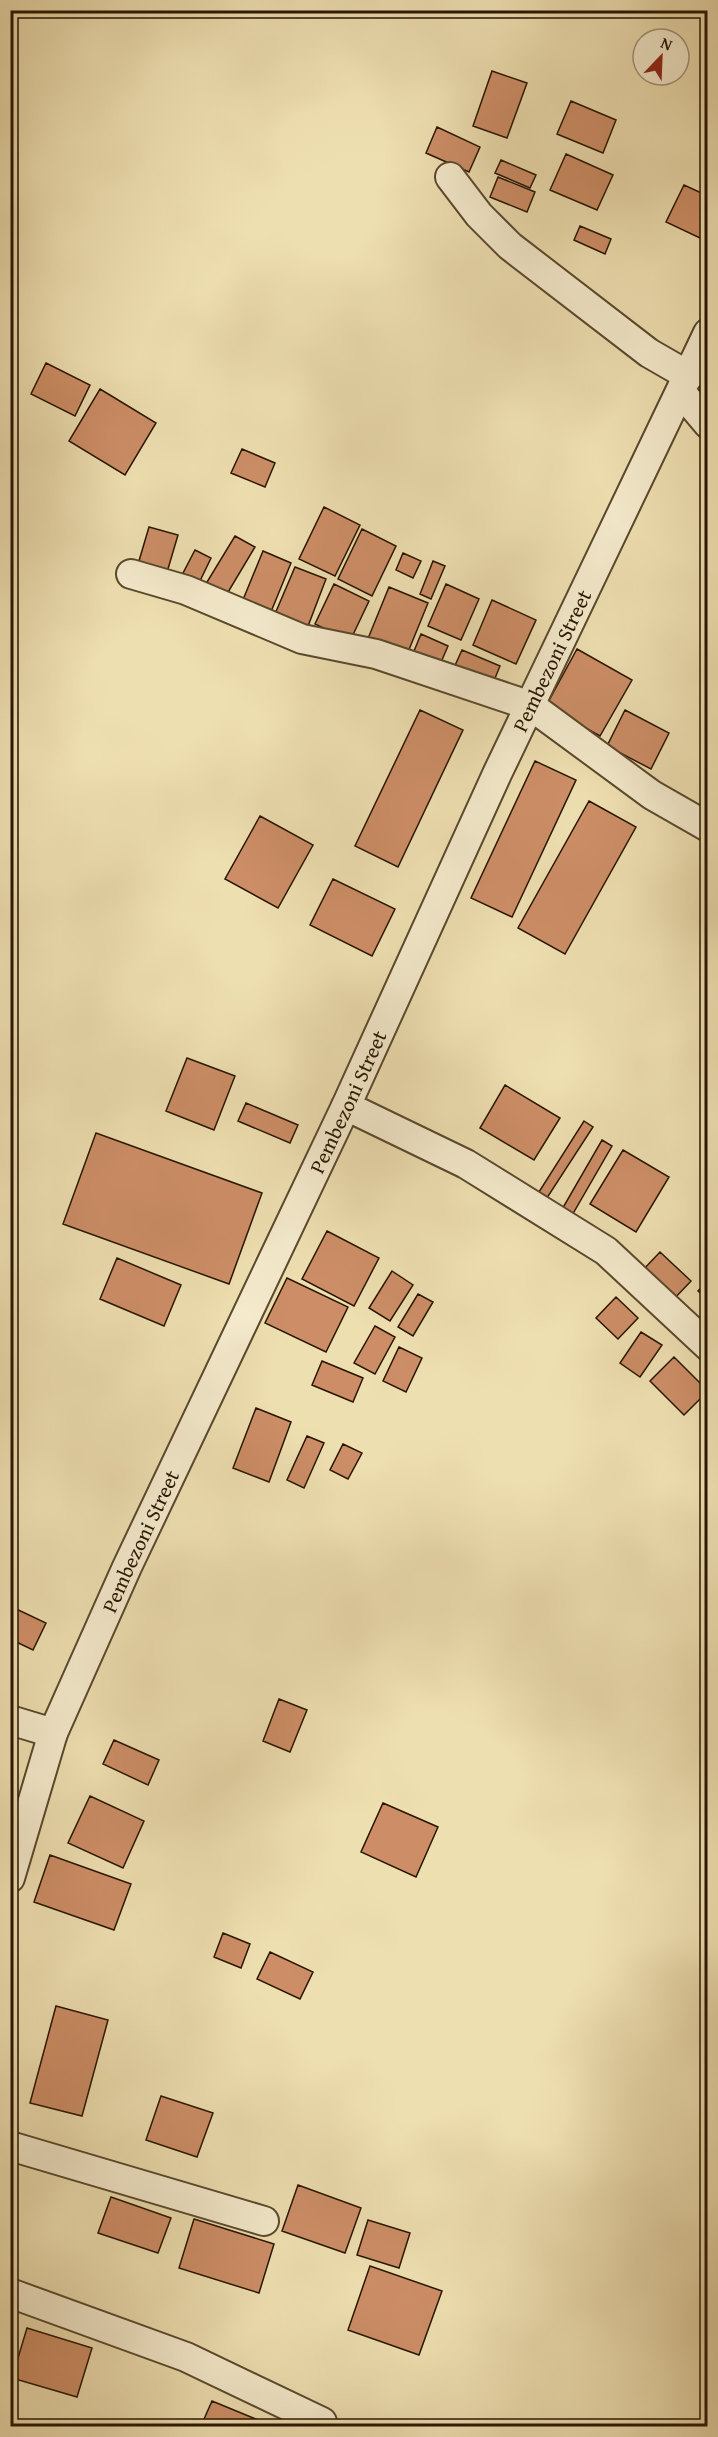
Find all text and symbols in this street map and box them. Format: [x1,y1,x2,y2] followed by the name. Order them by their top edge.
[631,27,691,87] north arrow
[657,30,677,56] text: N
[504,584,599,737] street label: Pembezoni Street
[301,1025,394,1178] street label: Pembezoni Street
[93,1464,187,1617] street label: Pembezoni Street

